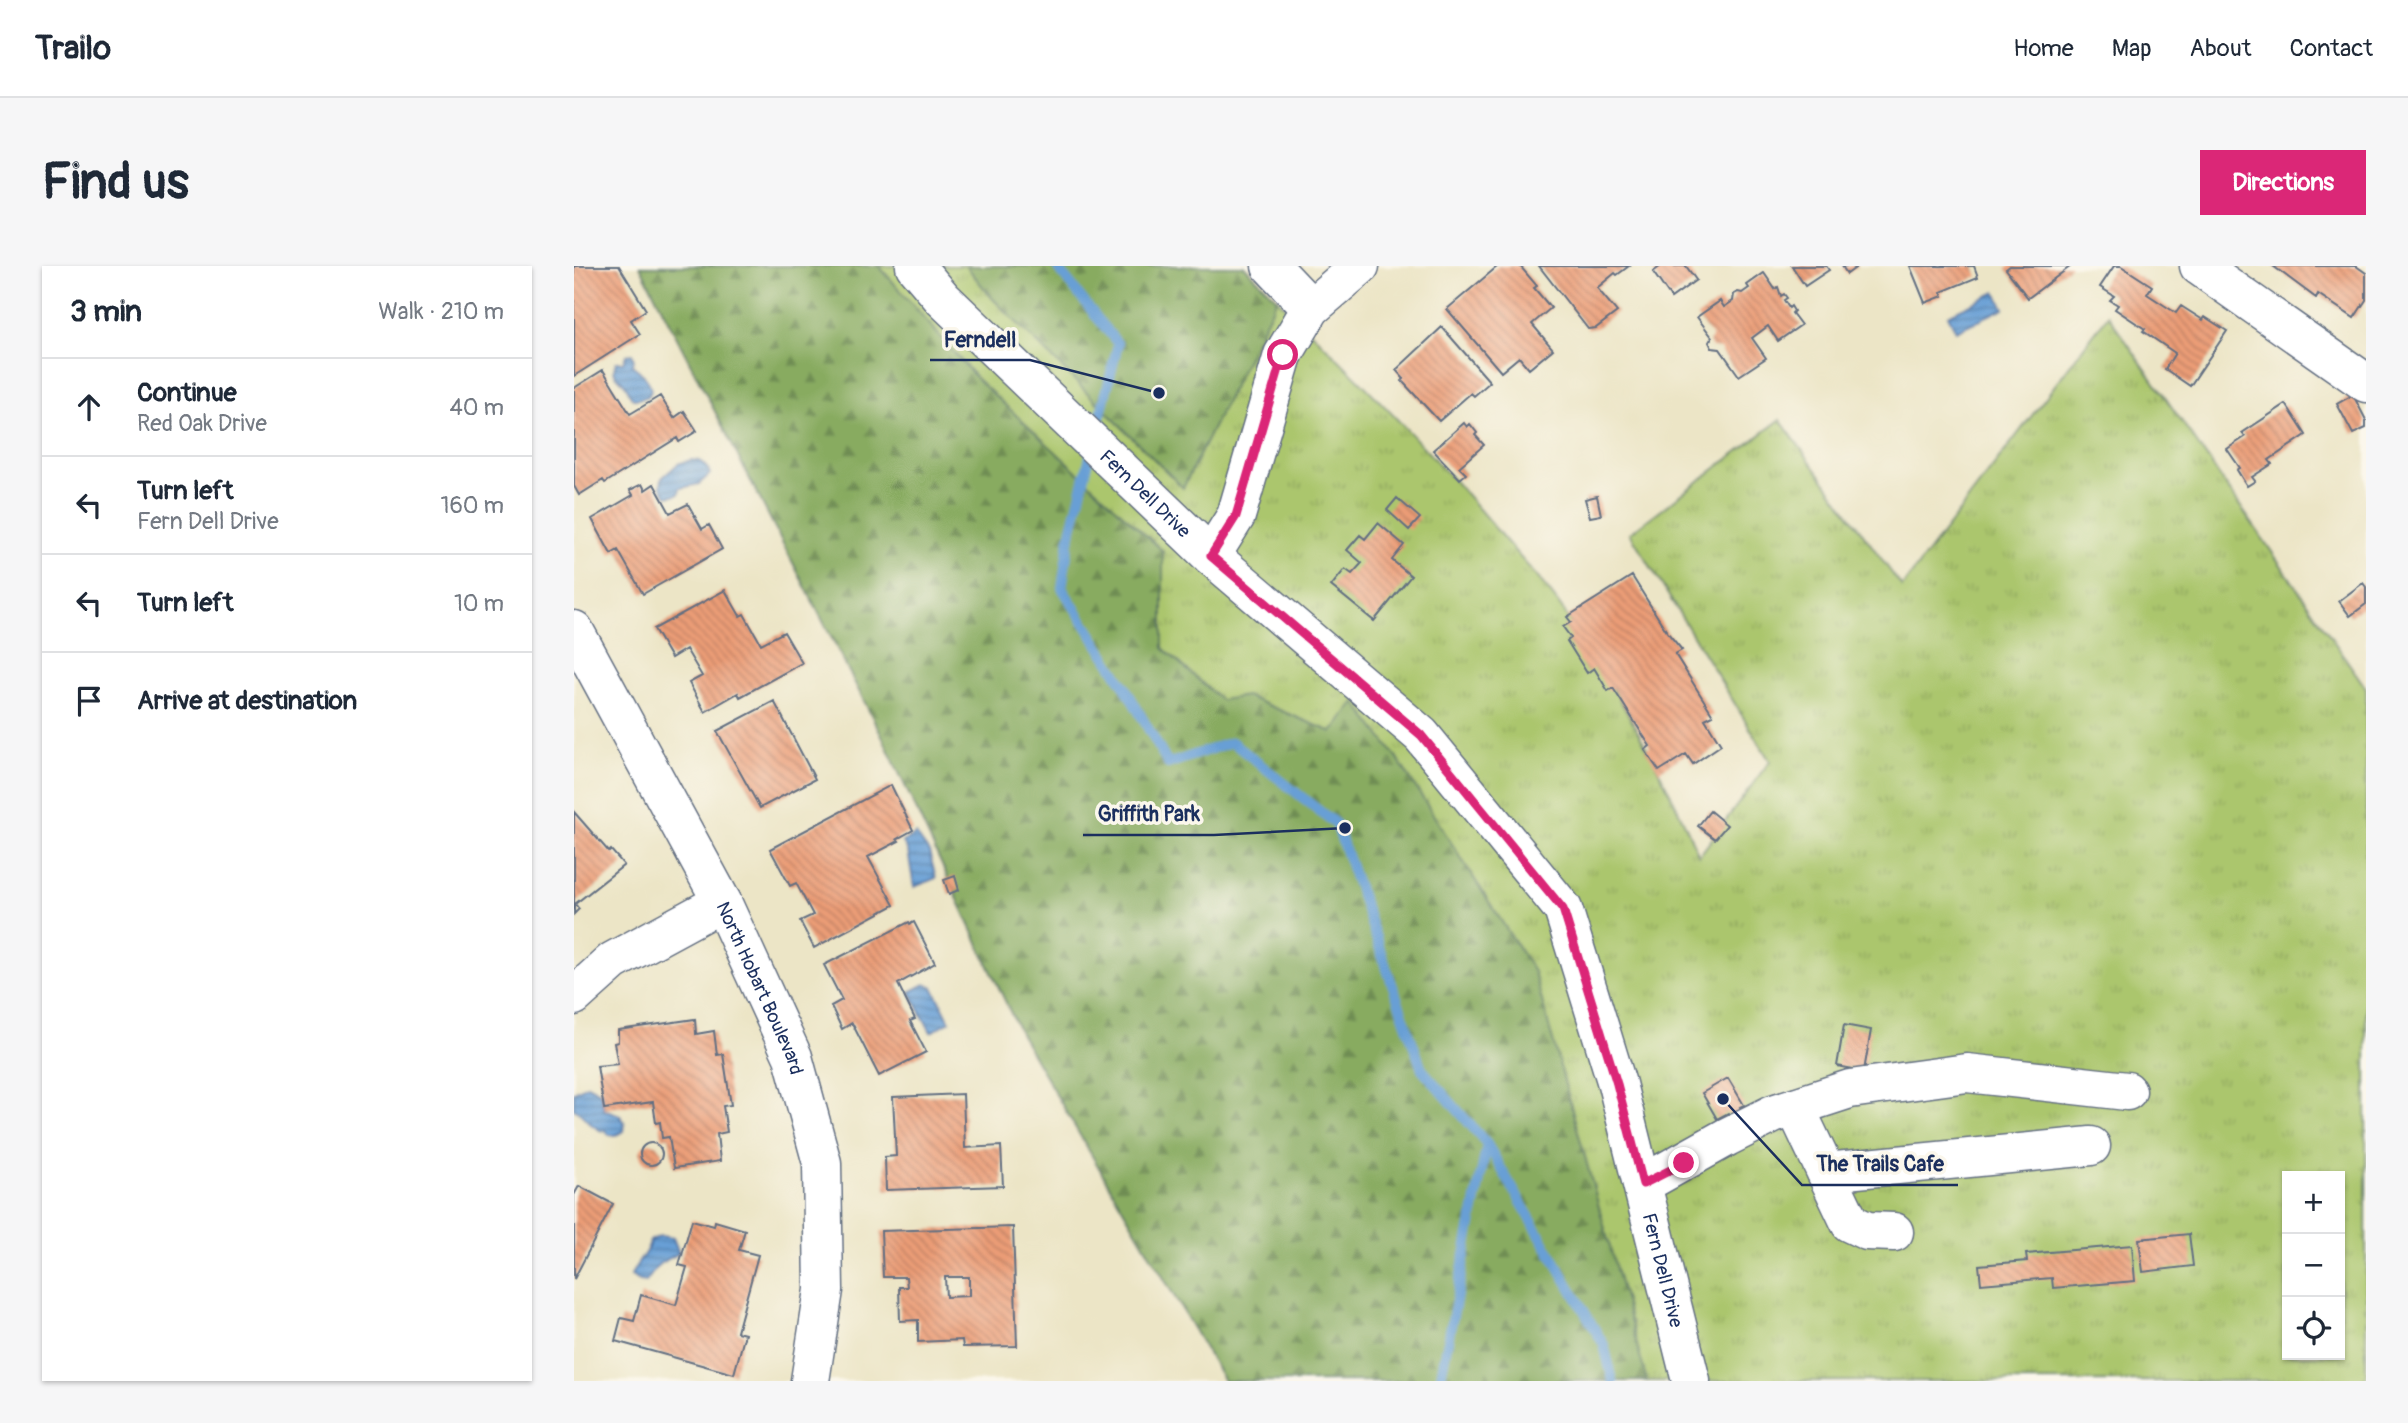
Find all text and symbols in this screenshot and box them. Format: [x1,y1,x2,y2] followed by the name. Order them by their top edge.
[35,28,111,69] text: Trailo
[2013,34,2074,63] text: Home
[2112,34,2152,63] text: Map
[2190,34,2252,63] text: About
[2290,34,2373,63] text: Contact
[2200,150,2366,215] button: Directions
[42,152,189,213] text: Find us
[70,293,142,330] text: 3 min
[378,297,504,326] text: Walk · 210 m
[930,318,1030,360] callout: Ferndell
[944,327,1016,354] text: Ferndell
[1267,339,1298,370] route start
[137,377,237,409] text: Continue
[70,388,108,426] icon: ahead
[450,393,504,422] text: 40 m
[137,409,267,438] text: Red Oak Drive
[1094,445,1196,544] street label: Fern Dell Drive
[137,475,233,507] text: Turn left
[70,486,108,524] icon: left
[440,491,504,520] text: 160 m
[137,507,279,536] text: Fern Dell Drive
[70,584,108,622] icon: left
[137,587,233,619] text: Turn left
[454,589,504,618] text: 10 m
[70,682,108,720] icon: arrive
[137,685,357,717] text: Arrive at destination
[1083,793,1214,835] callout: Griffith Park
[1098,801,1200,828] text: Griffith Park
[710,898,808,1077] street label: North Hobart Boulevard
[1802,1143,1958,1185] callout: The Trails Cafe
[1668,1147,1699,1178] route end
[1815,1151,1945,1178] text: The Trails Cafe
[2282,1171,2345,1360] map controls
[2282,1171,2345,1234] button: +
[1637,1211,1688,1331] street label: Fern Dell Drive
[2282,1234,2345,1297] button: −
[2282,1297,2345,1360] button: locate

